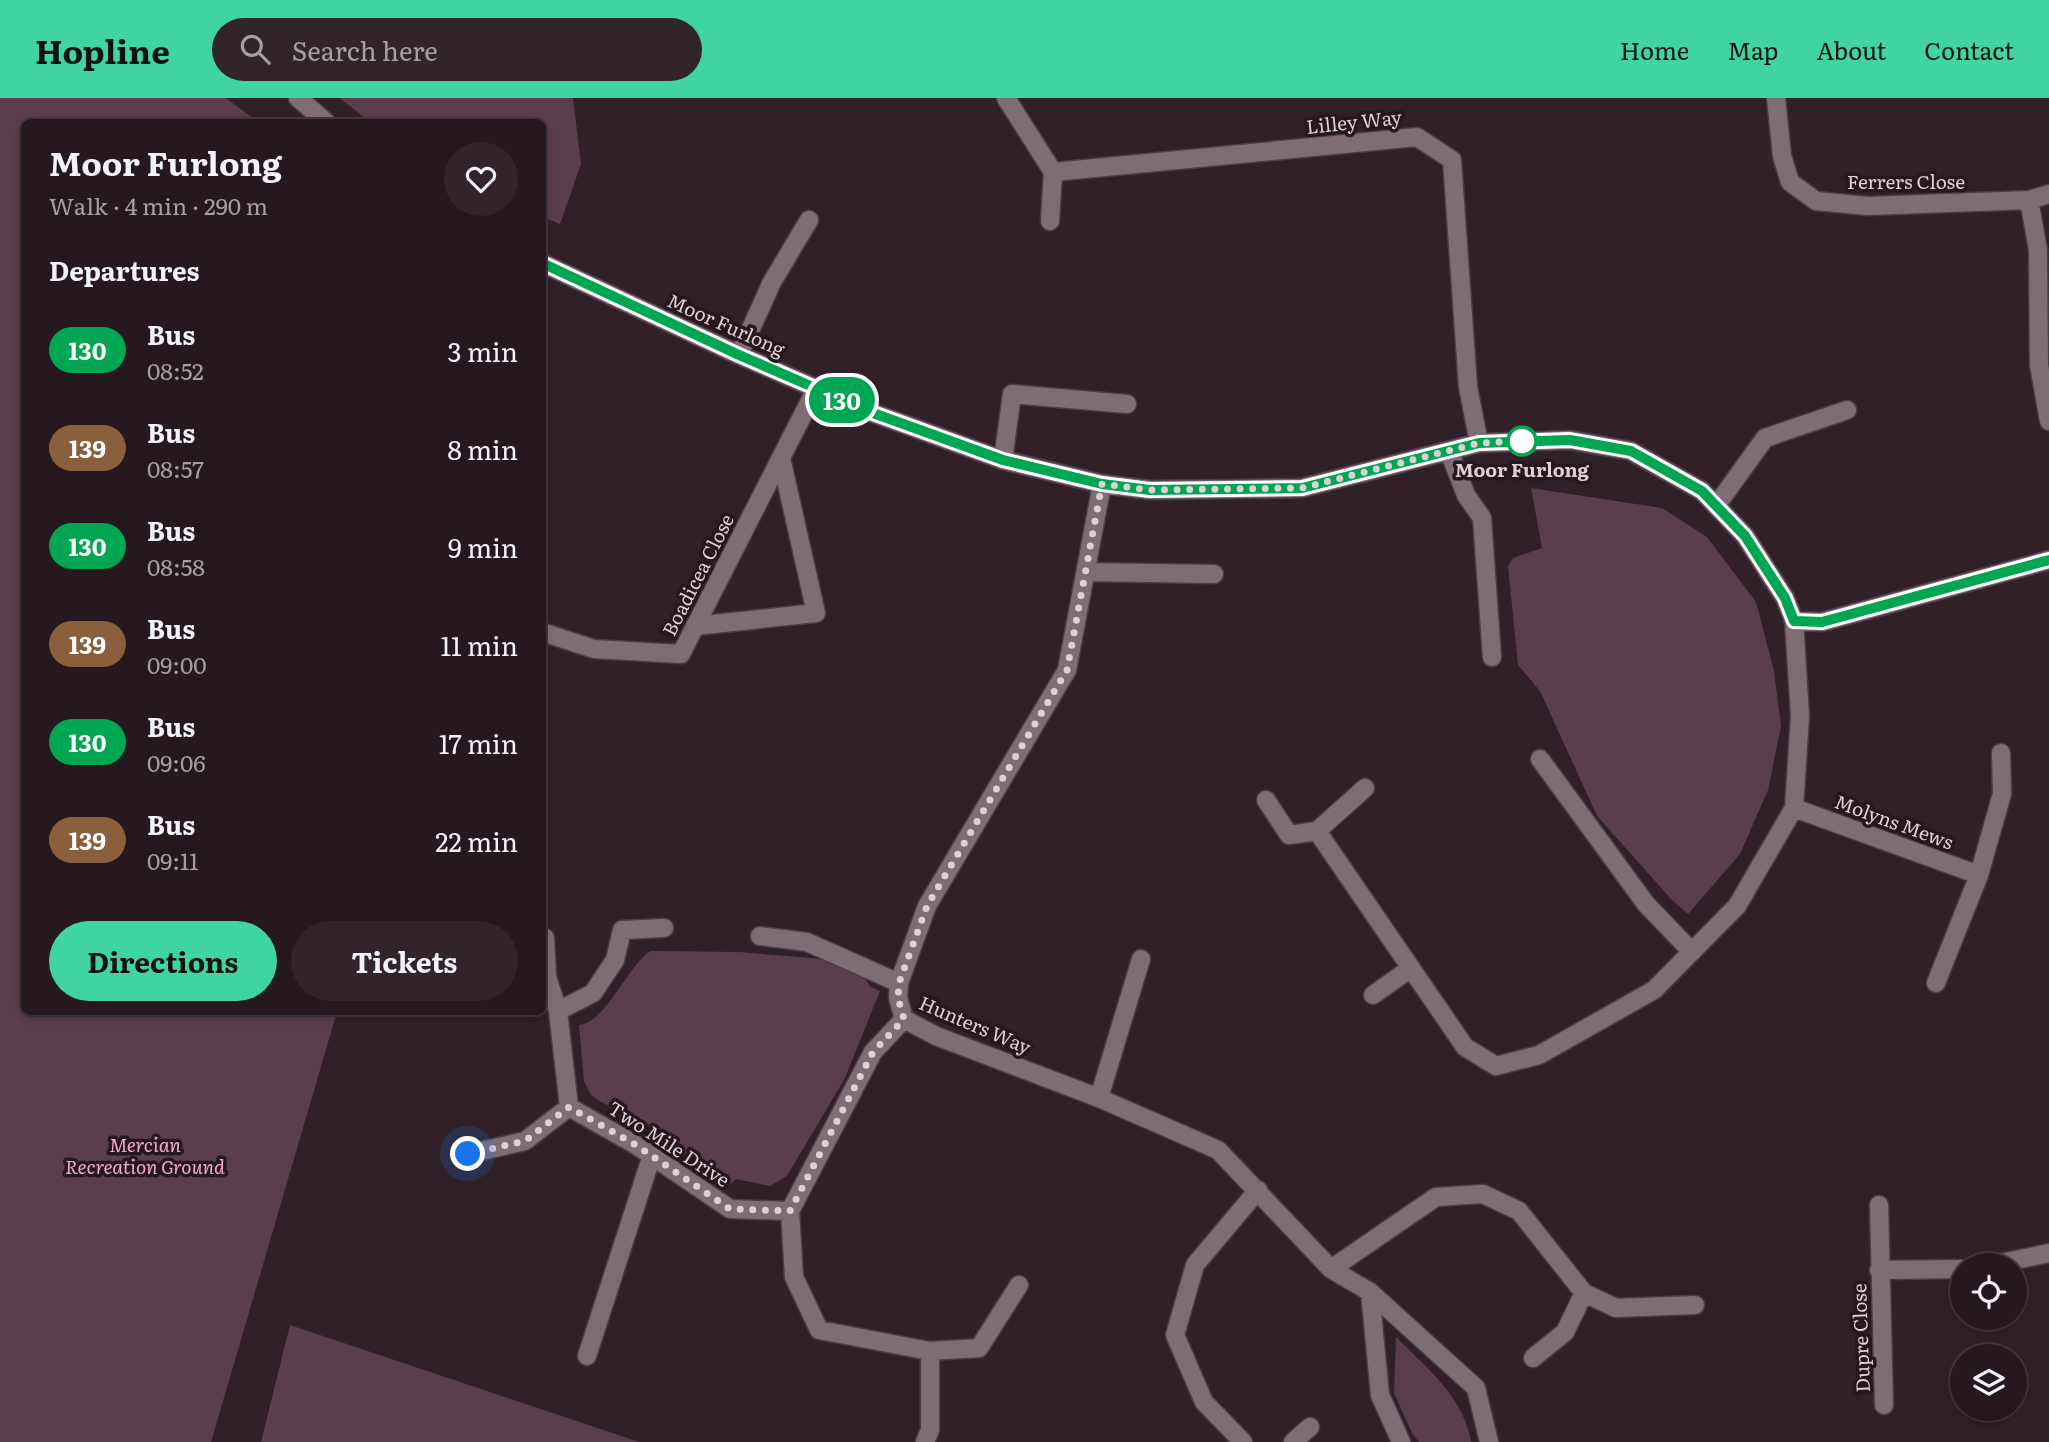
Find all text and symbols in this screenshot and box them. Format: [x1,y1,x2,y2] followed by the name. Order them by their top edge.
[212,18,702,81] search box
[35,25,170,74] text: Hopline
[236,30,274,68] icon: search
[292,30,438,69] text: Search here
[1620,32,1689,67] text: Home
[1727,32,1778,67] text: Map
[1816,32,1886,67] text: About
[1924,32,2014,67] text: Contact
[1305,102,1403,140] street label: Lilley Way
[49,137,282,186] text: Moor Furlong
[444,142,518,216] button: heart
[1847,167,1965,195] street label: Ferrers Close
[49,188,268,222] text: Walk · 4 min · 290 m
[49,250,200,289] text: Departures
[663,286,790,363] street label: Moor Furlong
[147,314,195,353] text: Bus
[448,331,518,370] text: 3 min
[68,332,107,367] text: 130
[147,353,204,387] text: 08:52
[802,377,882,423] line badge: 130
[823,382,861,417] text: 130
[147,412,195,451] text: Bus
[1507,426,1537,456] marker: Moor Furlong
[447,429,518,468] text: 8 min
[69,430,106,465] text: 139
[147,451,204,485] text: 08:57
[1455,455,1590,483] place label: Moor Furlong
[654,509,740,640] street label: Boadicea Close
[147,510,195,549] text: Bus
[448,527,518,566] text: 9 min
[68,528,107,563] text: 130
[147,549,205,583] text: 08:58
[147,608,195,647] text: Bus
[441,625,518,664] text: 11 min
[69,626,106,661] text: 139
[147,647,207,681] text: 09:00
[147,706,195,745] text: Bus
[439,723,518,762] text: 17 min
[68,724,107,759] text: 130
[147,745,206,779] text: 09:06
[1831,787,1958,856] street label: Molyns Mews
[147,804,195,843] text: Bus
[435,821,518,860] text: 22 min
[69,822,106,857] text: 139
[147,843,199,877] text: 09:11
[49,921,277,1001] button: Directions
[291,921,518,1001] button: Tickets
[915,988,1036,1060] street label: Hunters Way
[603,1093,736,1193] street label: Two Mile Drive
[65,1130,225,1180] park label: Mercian Recreation Ground
[450,1136,485,1171] your location
[1950,1253,2027,1421] map controls
[1950,1253,2027,1330] button: locate
[1844,1283,1876,1393] street label: Dupre Close
[1950,1344,2027,1421] button: layers

